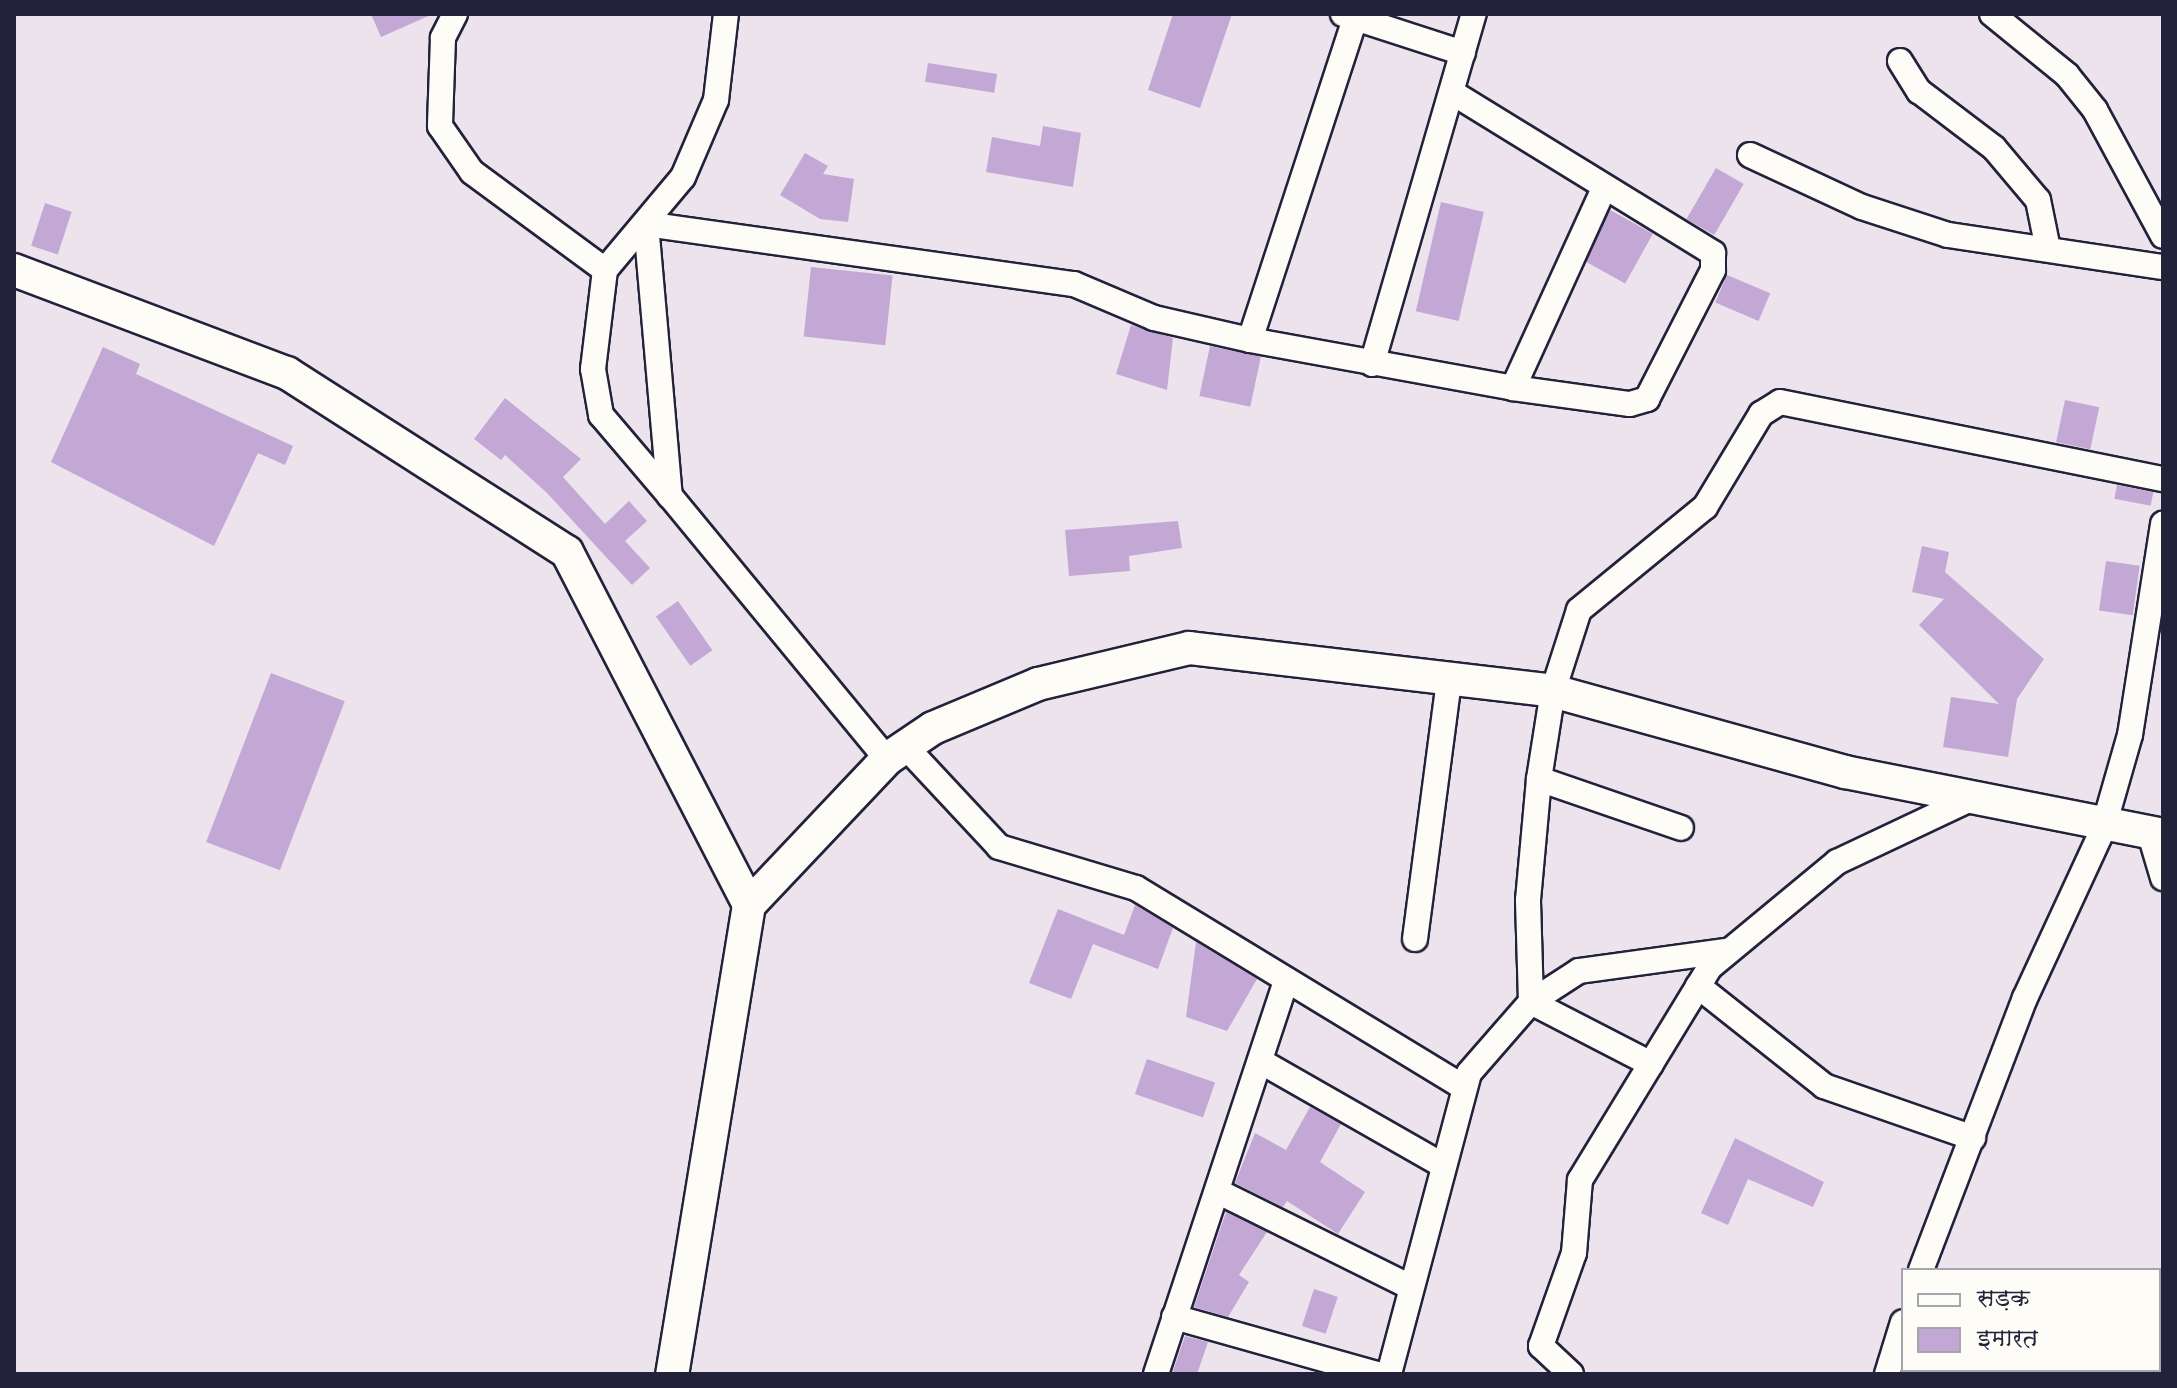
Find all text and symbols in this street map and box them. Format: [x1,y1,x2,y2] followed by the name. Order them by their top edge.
[1901,1268,2161,1372] legend
[1977,1283,2030,1317] text: सड़क
[1977,1323,2038,1357] text: इमारत

